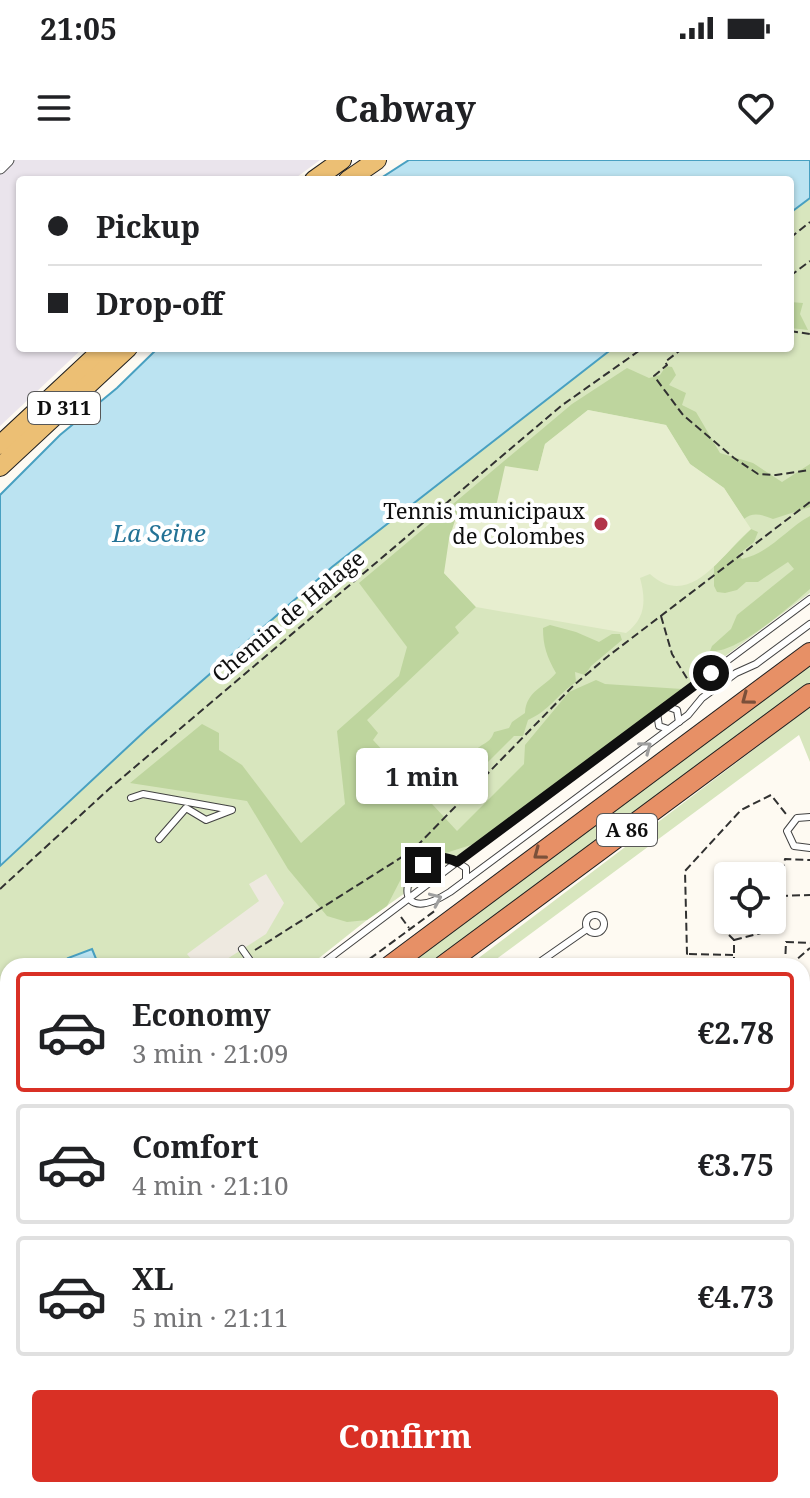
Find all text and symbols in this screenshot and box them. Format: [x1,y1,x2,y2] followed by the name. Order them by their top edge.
[40,8,117,49] text: 21:05
[334,84,476,133] text: Cabway
[32,86,76,130] icon: menu
[734,86,778,130] icon: heart
[96,206,200,247] text: Pickup
[96,283,223,324] text: Drop-off
[28,392,100,424] road number: D 311
[383,495,585,550] place label: Tennis municipaux de Colombes
[592,515,610,533] marker: Tennis municipaux de Colombes
[111,516,206,549] water label: La Seine
[205,542,370,688] street label: Chemin de Halage
[693,655,729,691] route start
[742,690,756,704] one-way arrow
[637,742,651,756] one-way arrow
[357,749,489,805] callout: 1 min
[385,758,459,794] text: 1 min
[597,814,657,846] road number: A 86
[533,845,547,859] one-way arrow
[405,847,441,883] route end
[714,862,786,934] map controls
[714,862,786,934] button: locate
[427,892,442,908] one-way arrow
[132,994,271,1035] text: Economy
[36,996,108,1068] icon: car
[698,1012,774,1053] text: €2.78
[132,1035,289,1071] text: 3 min · 21:09
[132,1126,259,1167] text: Comfort
[36,1128,108,1200] icon: car
[698,1144,774,1185] text: €3.75
[132,1167,289,1203] text: 4 min · 21:10
[132,1258,174,1299] text: XL
[36,1260,108,1332] icon: car
[698,1276,774,1317] text: €4.73
[132,1299,289,1335] text: 5 min · 21:11
[32,1390,778,1482] button: Confirm

